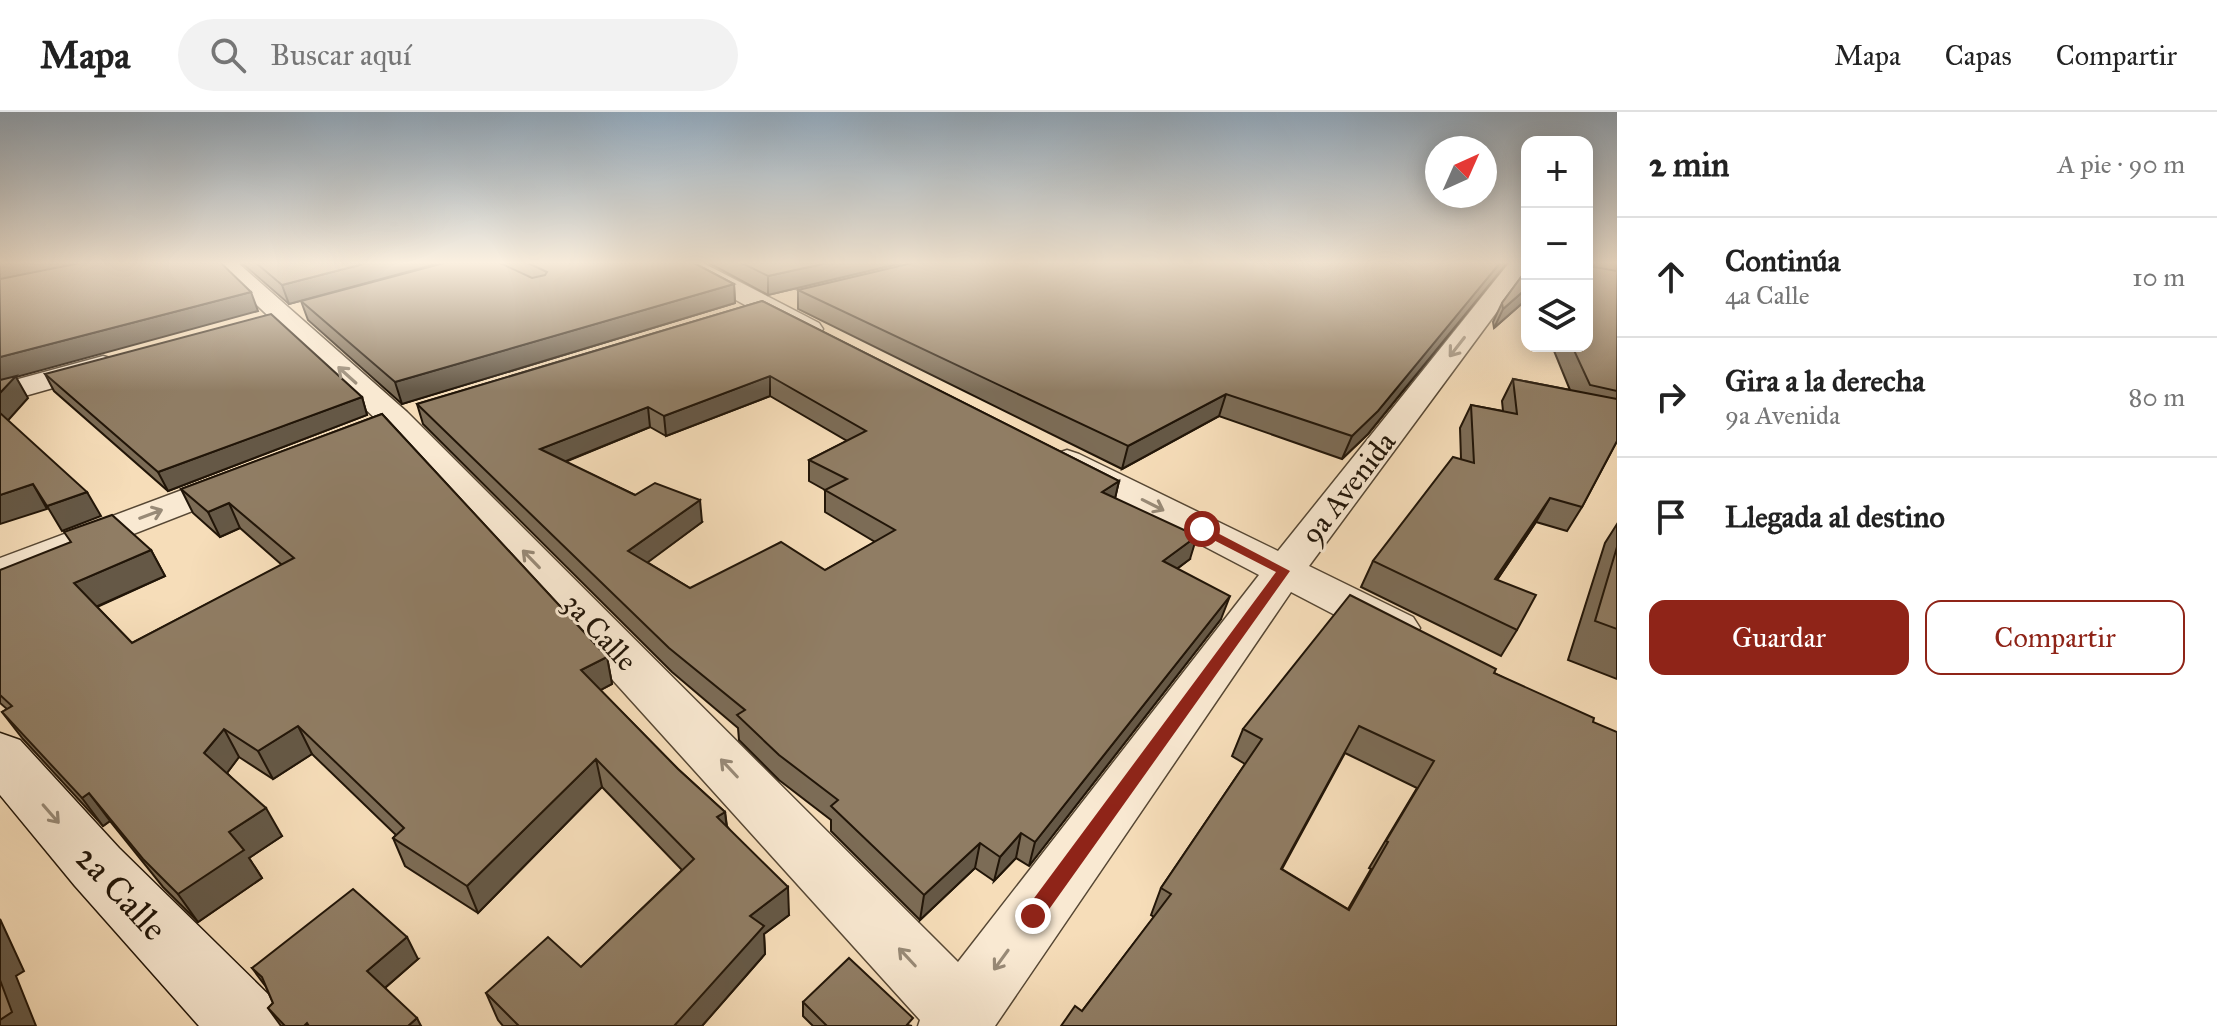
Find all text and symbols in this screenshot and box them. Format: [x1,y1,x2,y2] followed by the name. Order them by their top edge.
[178,19,738,91] search box
[40,32,130,78] text: Mapa
[206,33,250,77] icon: search
[270,37,411,73] text: Buscar aquí
[1834,38,1901,73] text: Mapa
[1945,38,2012,73] text: Capas
[2056,38,2177,73] text: Compartir
[1425,136,1497,208] north arrow
[1521,136,1593,352] map controls
[1521,136,1593,208] button: +
[1649,144,1729,185] text: 2 min
[2058,148,2185,180] text: A pie · 90 m
[1521,208,1593,280] button: −
[1725,243,1841,279] text: Continúa
[1649,255,1693,299] icon: ahead
[2132,261,2185,293] text: 10 m
[1725,279,1810,311] text: 4a Calle
[1521,280,1593,352] button: layers
[1448,336,1465,357] one-way arrow
[1725,363,1925,399] text: Gira a la derecha
[338,367,358,385] one-way arrow
[1649,375,1693,419] icon: right
[2129,381,2185,413] text: 80 m
[1725,399,1840,431] text: 9a Avenida
[1293,424,1404,552] street label: 9a Avenida
[1649,495,1693,539] icon: arrive
[1141,497,1165,513] one-way arrow
[1725,499,1945,535] text: Llegada al destino
[138,506,163,520] one-way arrow
[1184,511,1220,547] route start
[522,550,541,569] one-way arrow
[555,586,645,678] street label: 3a Calle
[1649,600,1909,675] button: Guardar
[1925,600,2185,675] button: Compartir
[720,759,739,778] one-way arrow
[42,803,60,823] one-way arrow
[66,836,177,950] street label: 2a Calle
[1015,898,1051,934] route end
[899,948,917,968] one-way arrow
[992,948,1009,970] one-way arrow

